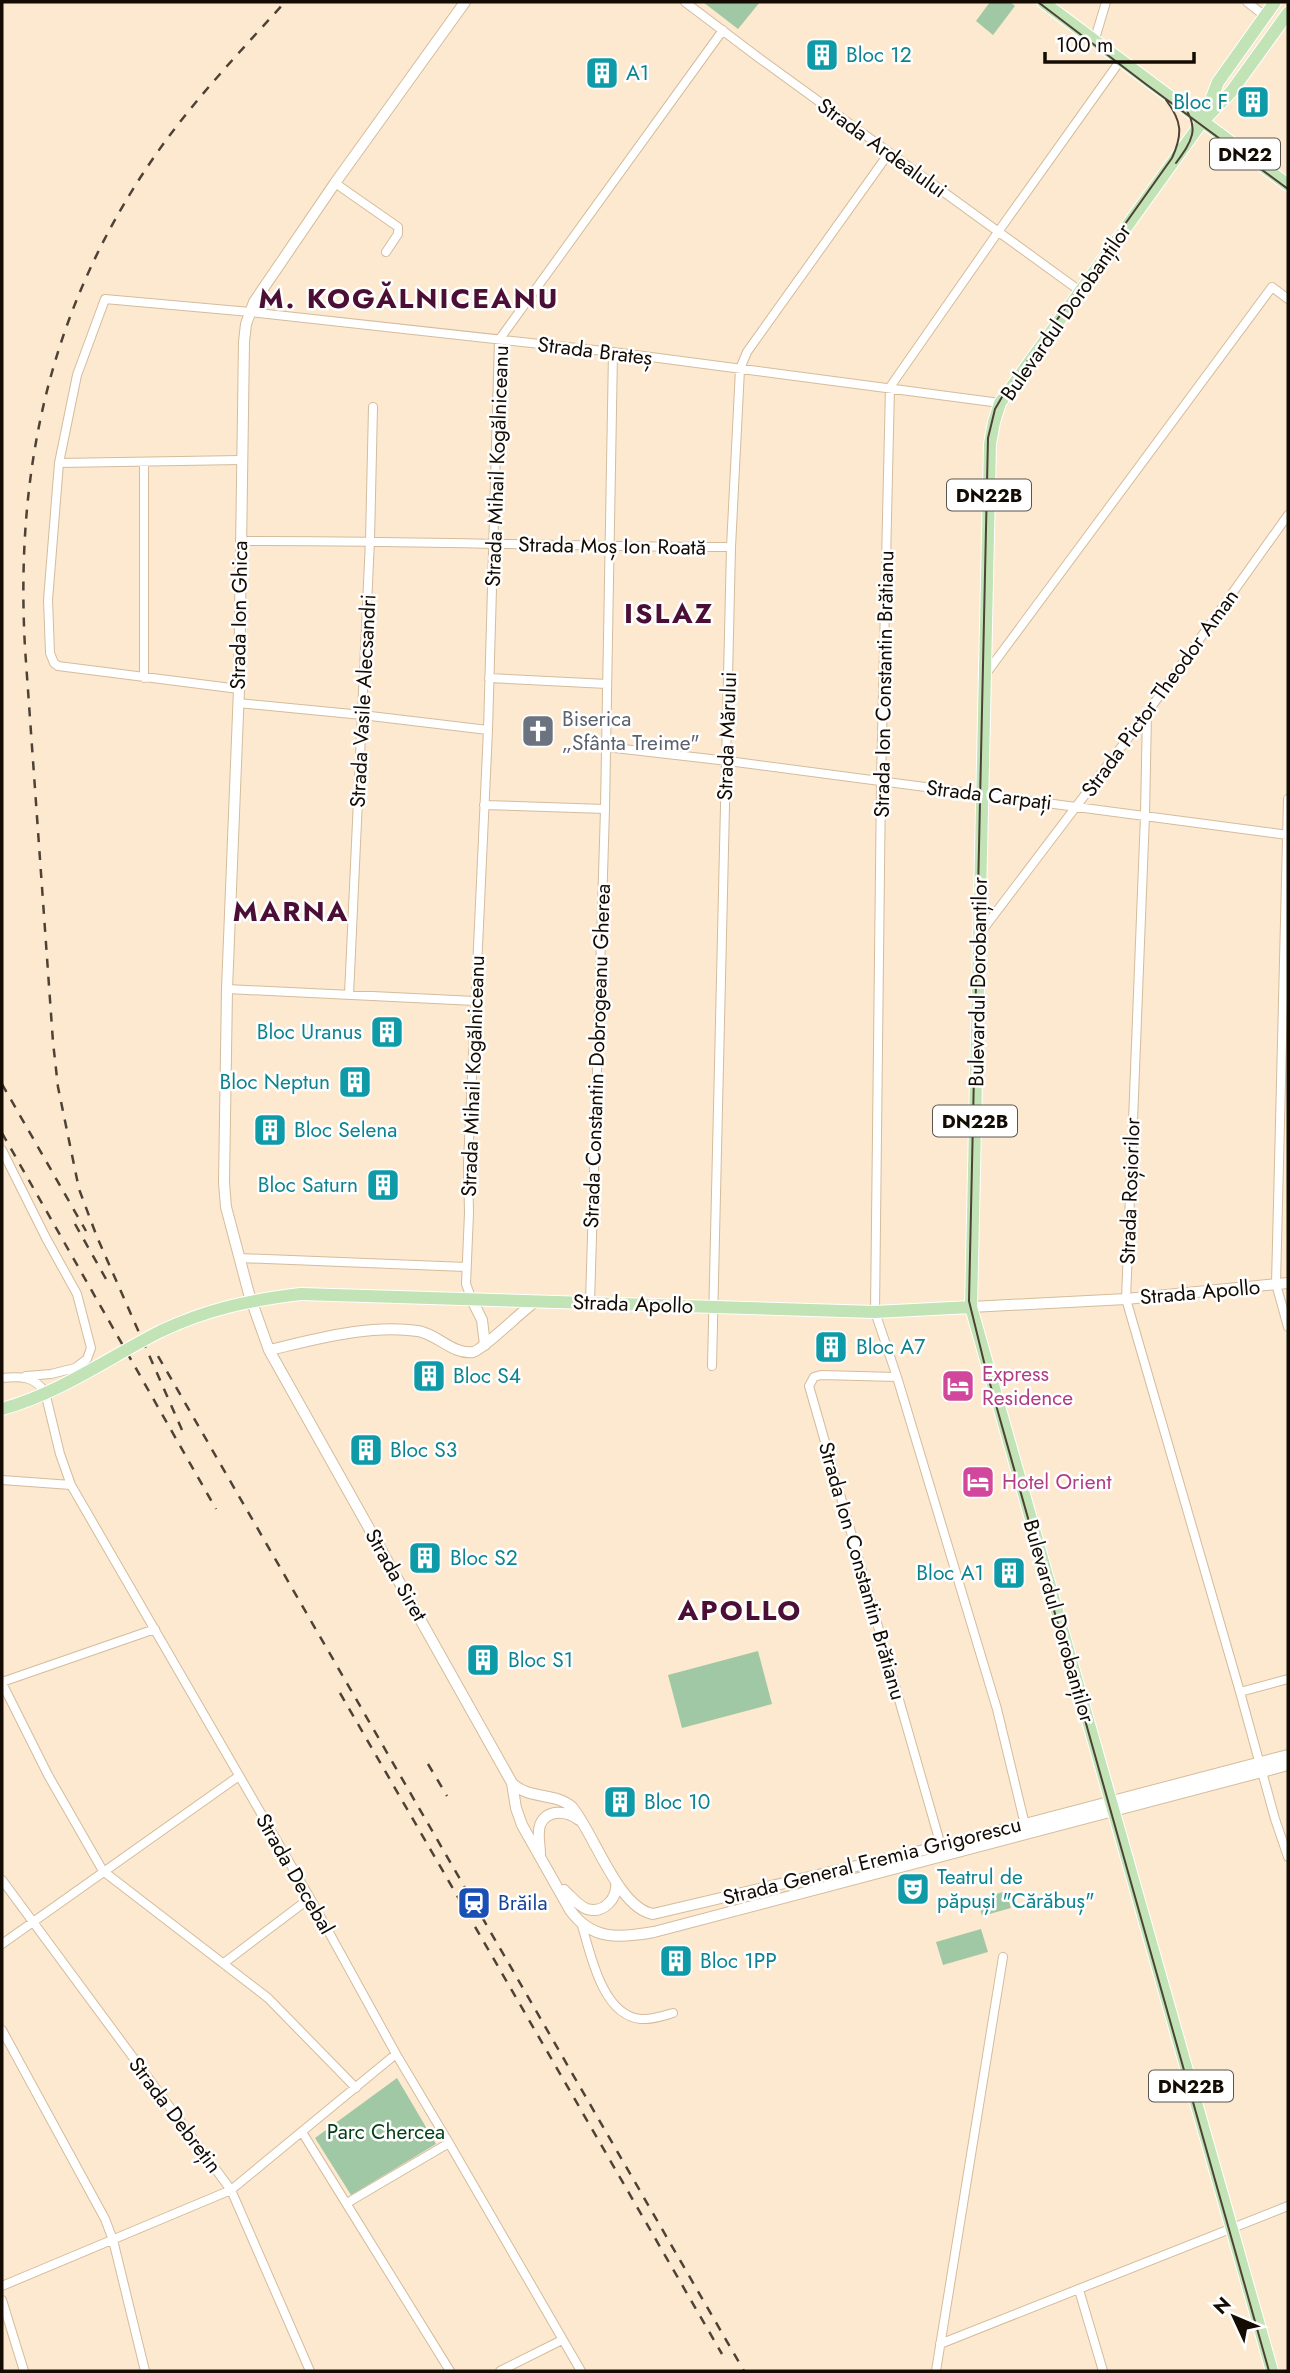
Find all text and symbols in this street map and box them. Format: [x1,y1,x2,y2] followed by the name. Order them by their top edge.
[1045,21,1194,65] scale bar
[1056,30,1113,60] text: 100 m
[803,36,841,74] building icon: Bloc 12
[846,40,912,70] place label: Bloc 12
[583,54,621,92] building icon: A1
[626,58,649,88] place label: A1
[1234,83,1272,121] building icon: Bloc F
[1173,87,1228,117] place label: Bloc F
[811,91,953,205] street label: Strada Ardealului
[1210,138,1280,170] road number: DN22
[994,217,1139,407] street label: Bulevardul Dorobanților
[259,278,560,319] district label: M. KOGĂLNICEANU
[536,329,654,373] street label: Strada Brateș
[478,345,516,587] street label: Strada Mihail Kogălniceanu
[947,480,1031,510] road number: DN22B
[518,529,706,563] street label: Strada Moș Ion Roată
[223,540,255,690] street label: Strada Ion Ghica
[867,550,901,818] street label: Strada Ion Constantin Brătianu
[1074,583,1246,803] street label: Strada Pictor Theodor Aman
[624,593,714,634] district label: ISLAZ
[342,594,384,808] street label: Strada Vasile Alecsandri
[710,671,744,801] street label: Strada Mărului
[562,704,700,758] place label: Biserica „Sfânta Treime"
[519,712,557,750] church icon: Biserica „Sfânta Treime"
[924,772,1054,818] street label: Strada Carpați
[961,876,995,1087] street label: Bulevardul Dorobanților
[576,883,618,1229] street label: Strada Constantin Dobrogeanu Gherea
[233,891,349,932] district label: MARNA
[454,955,492,1197] street label: Strada Mihail Kogălniceanu
[368,1013,406,1051] building icon: Bloc Uranus
[257,1017,362,1047] place label: Bloc Uranus
[336,1063,374,1101] building icon: Bloc Neptun
[219,1067,330,1097] place label: Bloc Neptun
[933,1106,1017,1136] road number: DN22B
[251,1111,289,1149] building icon: Bloc Selena
[294,1115,397,1145] place label: Bloc Selena
[1112,1116,1148,1265] street label: Strada Roșiorilor
[364,1166,402,1204] building icon: Bloc Saturn
[258,1170,358,1200] place label: Bloc Saturn
[1139,1272,1261,1312] street label: Strada Apollo
[572,1287,694,1321] street label: Strada Apollo
[812,1328,850,1366] building icon: Bloc A7
[856,1332,925,1362] place label: Bloc A7
[410,1357,448,1395] building icon: Bloc S4
[982,1359,1073,1413] place label: Express Residence
[453,1361,521,1391] place label: Bloc S4
[939,1367,977,1405] hotel icon: Express Residence
[347,1431,385,1469] building icon: Bloc S3
[390,1435,457,1465] place label: Bloc S3
[811,1438,913,1704] street label: Strada Ion Constantin Brătianu
[959,1463,997,1501] hotel icon: Hotel Orient
[1002,1467,1112,1497] place label: Hotel Orient
[1016,1516,1103,1727] street label: Bulevardul Dorobanților
[358,1523,434,1627] street label: Strada Siret
[406,1539,444,1577] building icon: Bloc S2
[450,1543,518,1573] place label: Bloc S2
[990,1554,1028,1592] building icon: Bloc A1
[916,1558,984,1588] place label: Bloc A1
[677,1590,802,1631] district label: APOLLO
[464,1641,502,1679] building icon: Bloc S1
[508,1645,573,1675] place label: Bloc S1
[601,1783,639,1821] building icon: Bloc 10
[644,1787,710,1817] place label: Bloc 10
[248,1808,342,1940] street label: Strada Decebal
[720,1809,1024,1913] street label: Strada General Eremia Grigorescu
[937,1862,1095,1916] place label: Teatrul de păpuși "Cărăbuș"
[894,1870,932,1908] theatre icon: Teatrul de păpuși "Cărăbuș"
[455,1884,493,1922] station icon: Brăila
[498,1888,548,1918] place label: Brăila
[657,1942,695,1980] building icon: Bloc 1PP
[700,1946,777,1976] place label: Bloc 1PP
[121,2051,229,2179] street label: Strada Debrețin
[1149,2070,1233,2102] road number: DN22B
[327,2117,445,2147] park label: Parc Chercea
[1199,2282,1269,2352] north arrow
[1207,2291,1237,2320] text: N

